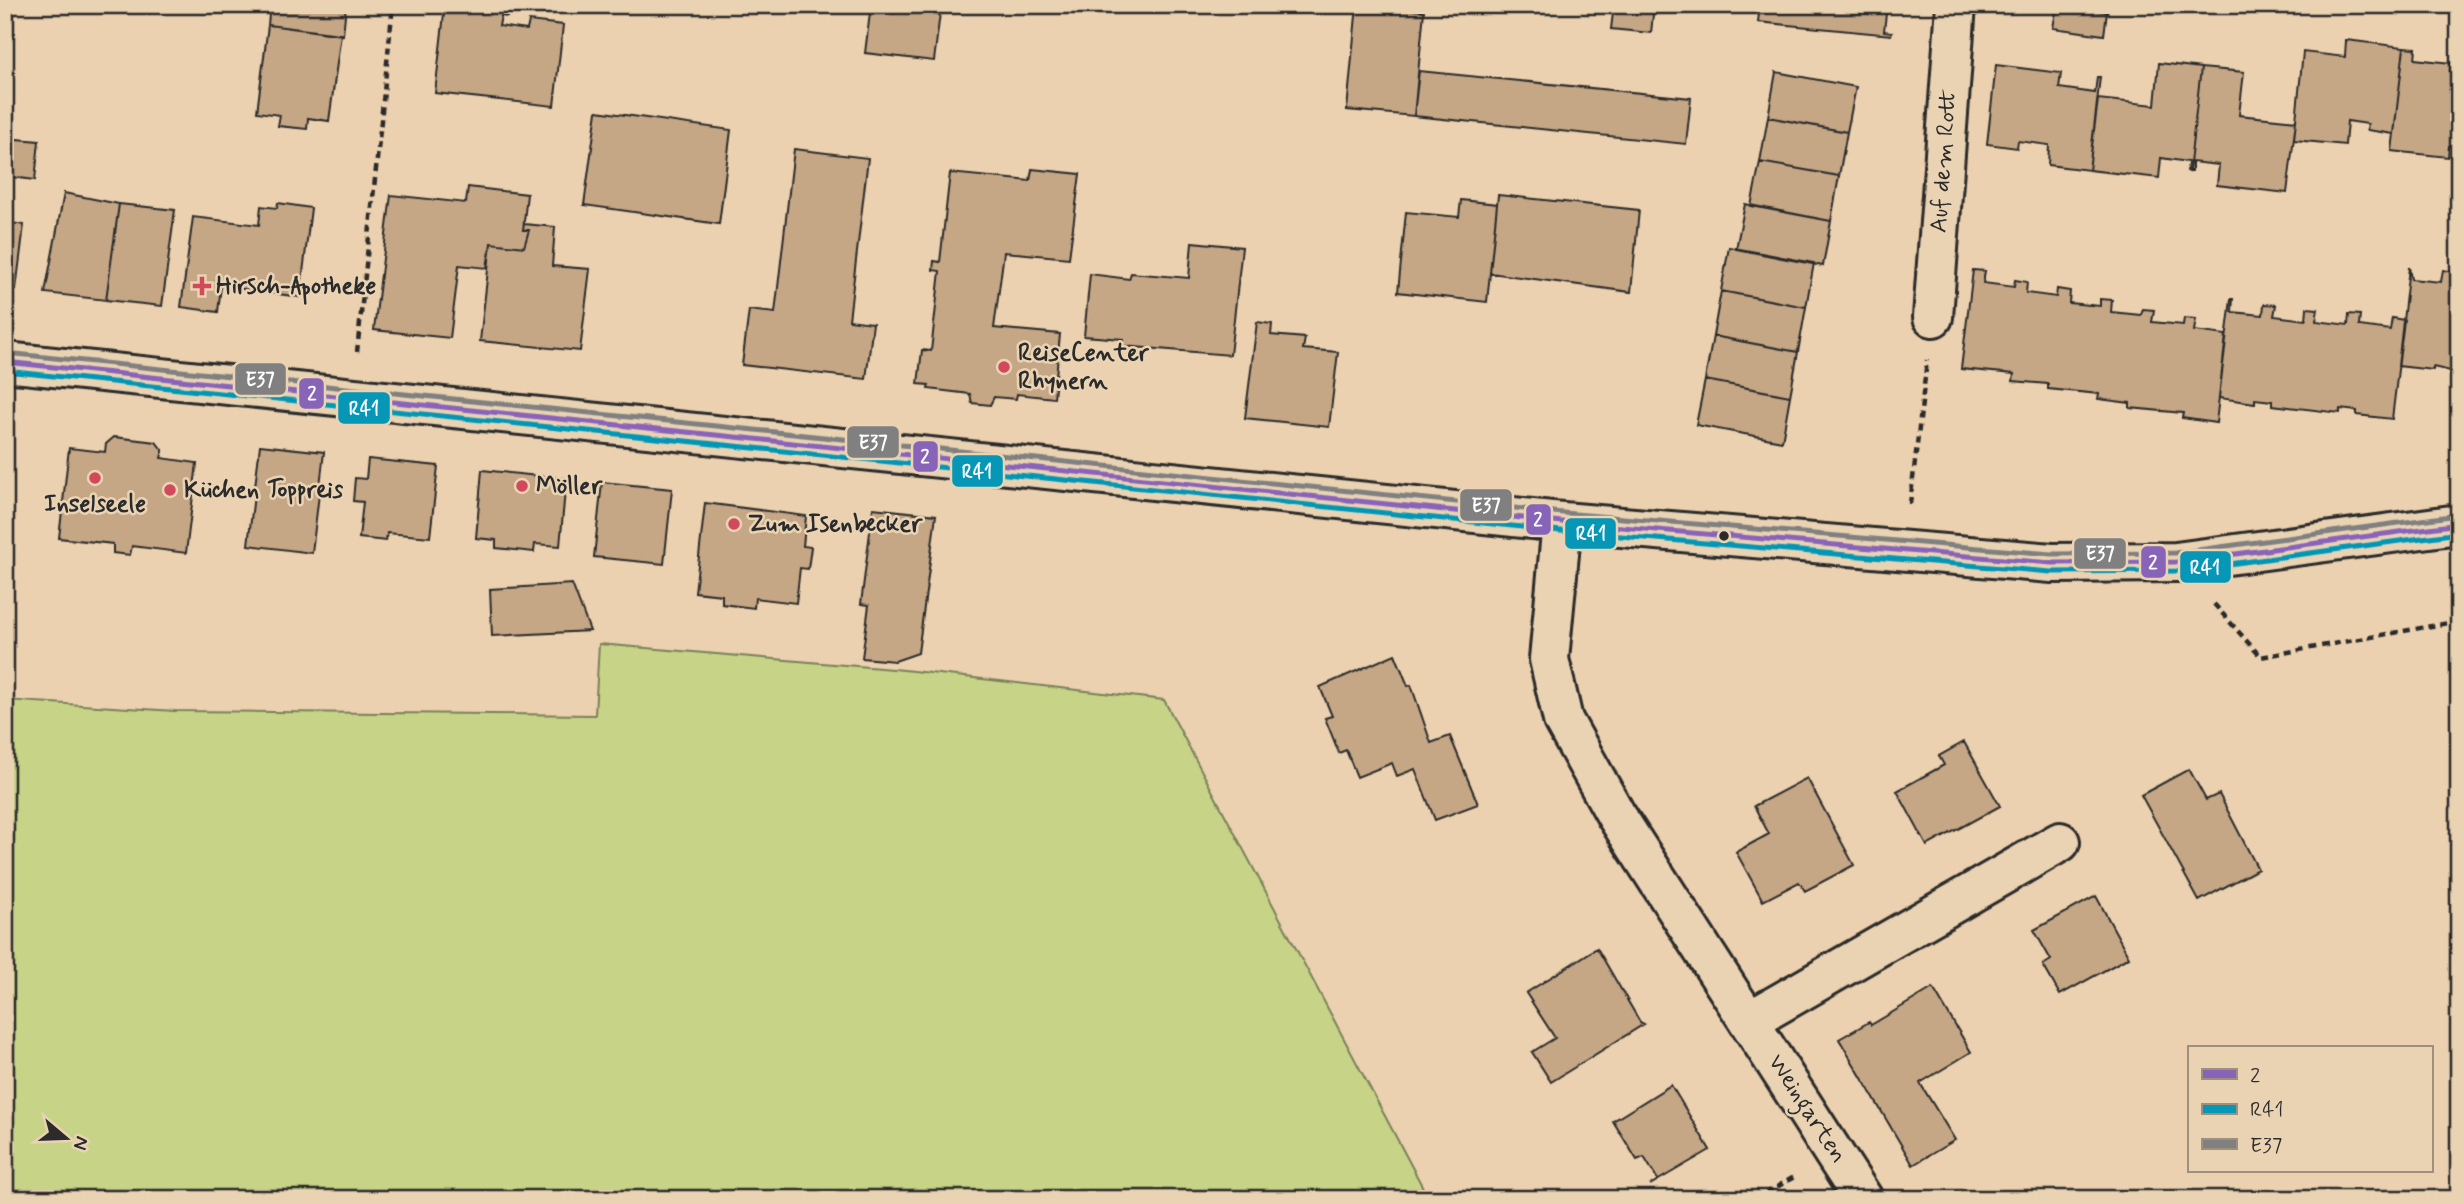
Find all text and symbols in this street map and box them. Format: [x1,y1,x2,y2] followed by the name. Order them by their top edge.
[1924,88,1965,234] street label: Auf dem Rott
[216,271,376,305] place label: Hirsch-Apotheke
[194,278,210,294] marker: Hirsch-Apotheke
[1018,338,1150,397] place label: ReiseCenter Rhynern
[996,359,1012,375] marker: ReiseCenter Rhynern
[234,362,287,396] line badge: E37
[245,368,275,393] text: E37
[298,377,325,410] line badge: 2
[307,382,317,407] text: 2
[337,391,391,425] line badge: R41
[349,397,379,422] text: R41
[846,425,900,459] line badge: E37
[858,431,888,456] text: E37
[912,440,939,473] line badge: 2
[920,445,930,470] text: 2
[951,454,1004,488] line badge: R41
[962,460,992,485] text: R41
[87,470,103,486] marker: Inselseele
[536,471,603,502] place label: Möller
[184,475,344,506] place label: Küchen Toppreis
[514,478,530,494] marker: Möller
[162,482,178,498] marker: Küchen Toppreis
[1459,488,1513,522] line badge: E37
[44,489,146,520] place label: Inselseele
[1471,494,1501,519] text: E37
[1525,503,1552,536] line badge: 2
[1533,508,1543,533] text: 2
[748,509,923,540] place label: Zum Isenbecker
[726,516,742,532] marker: Zum Isenbecker
[1564,517,1617,550] line badge: R41
[1576,522,1606,547] text: R41
[1717,529,1731,543] unlabelled marker
[2073,537,2127,570] line badge: E37
[2085,542,2115,567] text: E37
[2140,545,2167,579] line badge: 2
[2179,550,2232,584] line badge: R41
[2148,551,2158,576] text: 2
[2190,556,2220,581] text: R41
[2188,1046,2432,1172] legend
[1758,1049,1854,1171] street label: Weingarten
[2250,1062,2260,1090] text: 2
[2250,1096,2284,1124] text: R41
[32,1102,102,1172] north arrow
[2250,1132,2282,1160] text: E37
[67,1133,95,1153] text: N

